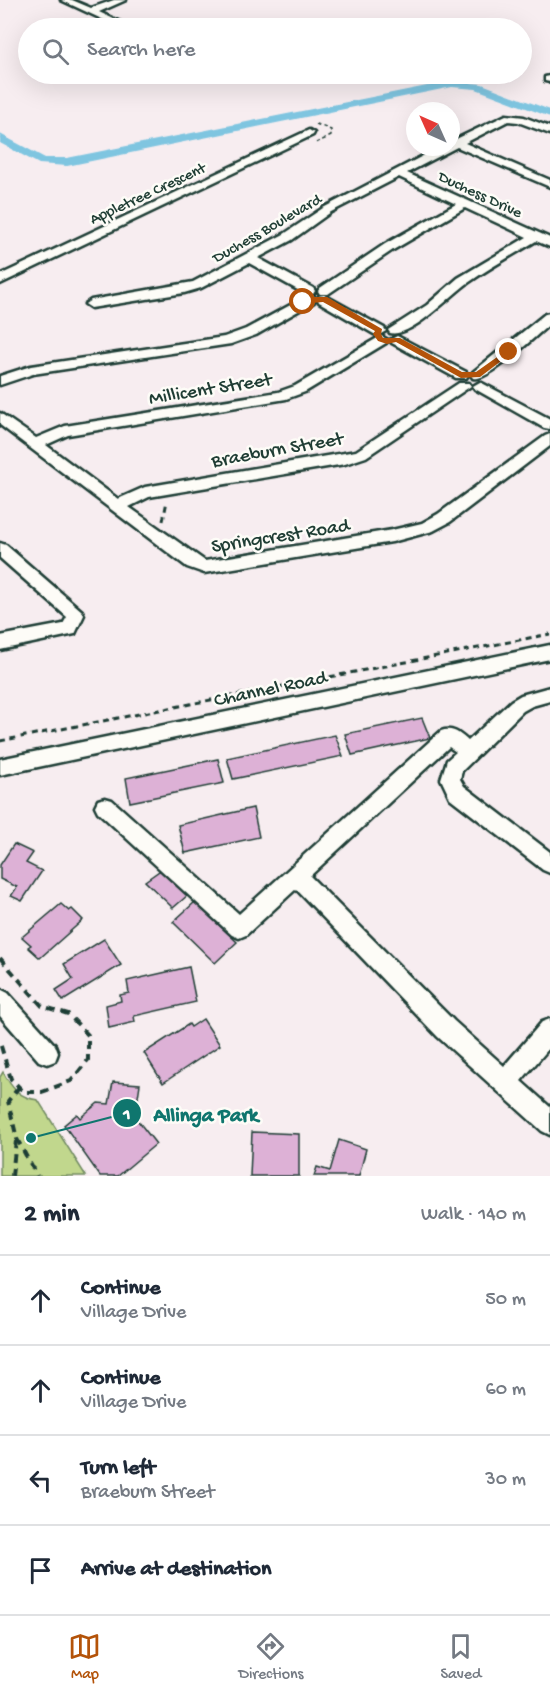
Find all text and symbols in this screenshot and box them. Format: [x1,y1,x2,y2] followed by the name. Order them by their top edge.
[18,18,532,84] search box
[39,35,72,68] icon: search
[87,38,195,64] text: Search here
[406,102,460,156] north arrow
[87,159,211,230] street label: Appletree Crescent
[434,168,525,224] street label: Duchess Drive
[209,190,327,269] street label: Duchess Boulevard
[289,288,315,314] route start
[495,338,521,364] route end
[147,369,275,412] street label: Millicent Street
[209,428,347,475] street label: Braeburn Street
[210,515,354,560] street label: Springcrest Road
[212,667,332,714] street label: Channel Road
[112,1094,271,1133] callout: Allinga Park
[122,1105,131,1126] text: 1
[153,1105,261,1130] text: Allinga Park
[24,1200,79,1231] text: 2 min
[421,1204,526,1227] text: Walk · 140 m
[81,1276,161,1302] text: Continue
[24,1284,57,1317] icon: ahead
[485,1289,526,1312] text: 50 m
[81,1302,186,1325] text: Village Drive
[81,1366,161,1392] text: Continue
[24,1374,57,1407] icon: ahead
[486,1379,526,1402] text: 60 m
[81,1392,186,1415] text: Village Drive
[81,1456,155,1482] text: Turn left
[24,1464,57,1497] icon: left
[485,1469,526,1492] text: 30 m
[81,1482,214,1505] text: Braeburn Street
[24,1554,57,1587] icon: arrive
[81,1557,271,1583] text: Arrive at destination
[68,1630,101,1685] tab: Map
[238,1630,304,1685] tab: Directions
[440,1630,481,1685] tab: Saved

